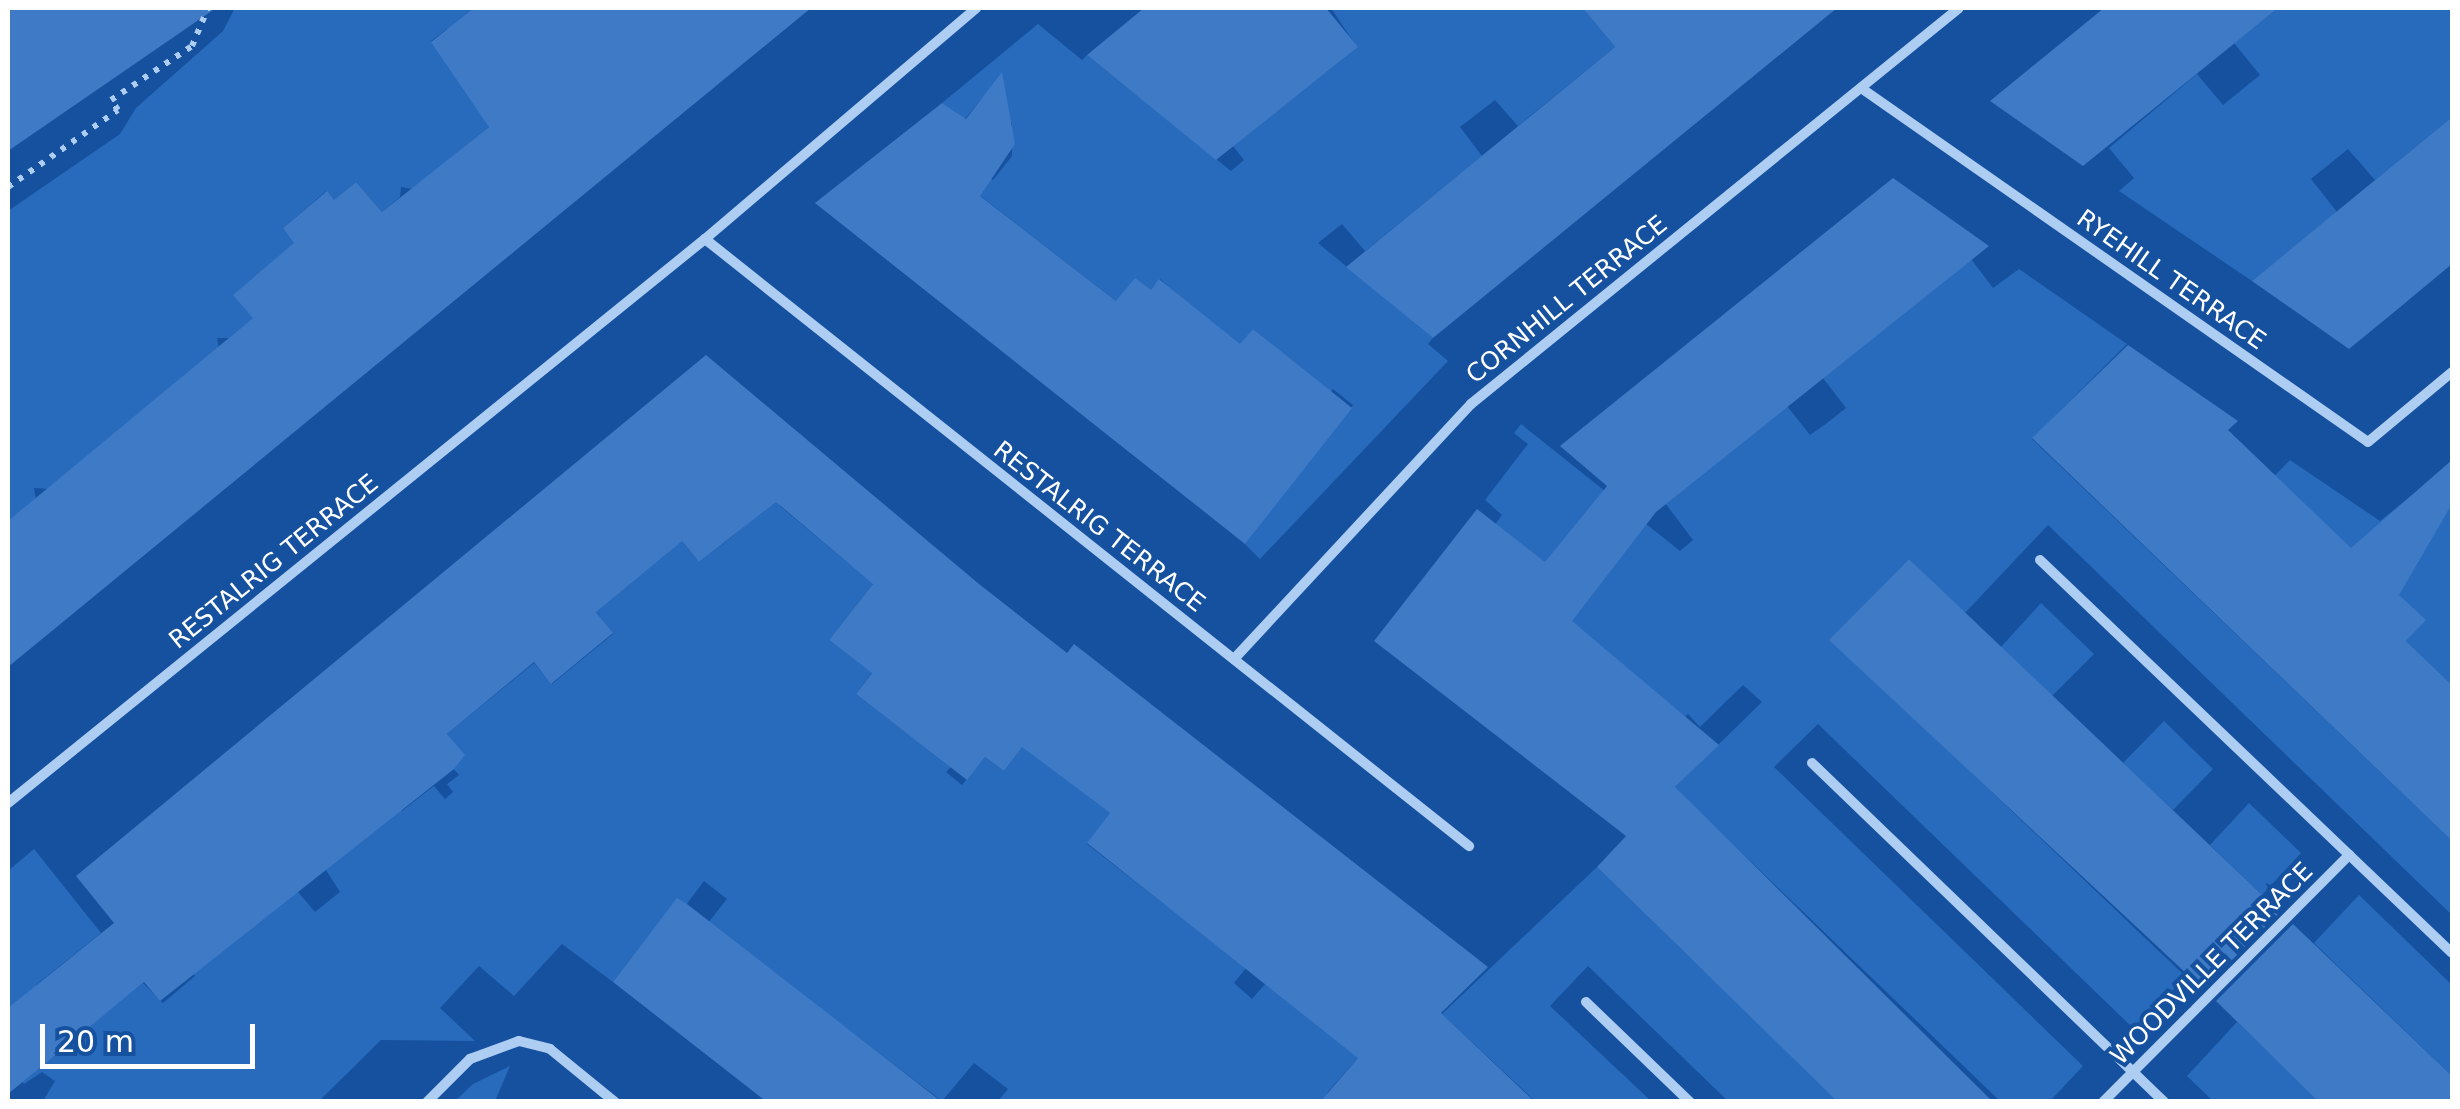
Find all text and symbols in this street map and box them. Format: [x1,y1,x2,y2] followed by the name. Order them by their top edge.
[2071,204,2271,356] street label: RYEHILL TERRACE
[1460,210,1674,390] street label: CORNHILL TERRACE
[987,435,1211,619] street label: RESTALRIG TERRACE
[163,468,385,656] street label: RESTALRIG TERRACE
[2105,857,2319,1071] street label: WOODVILLE TERRACE
[45,1004,260,1066] scale bar
[57,1024,134,1059] text: 20 m

